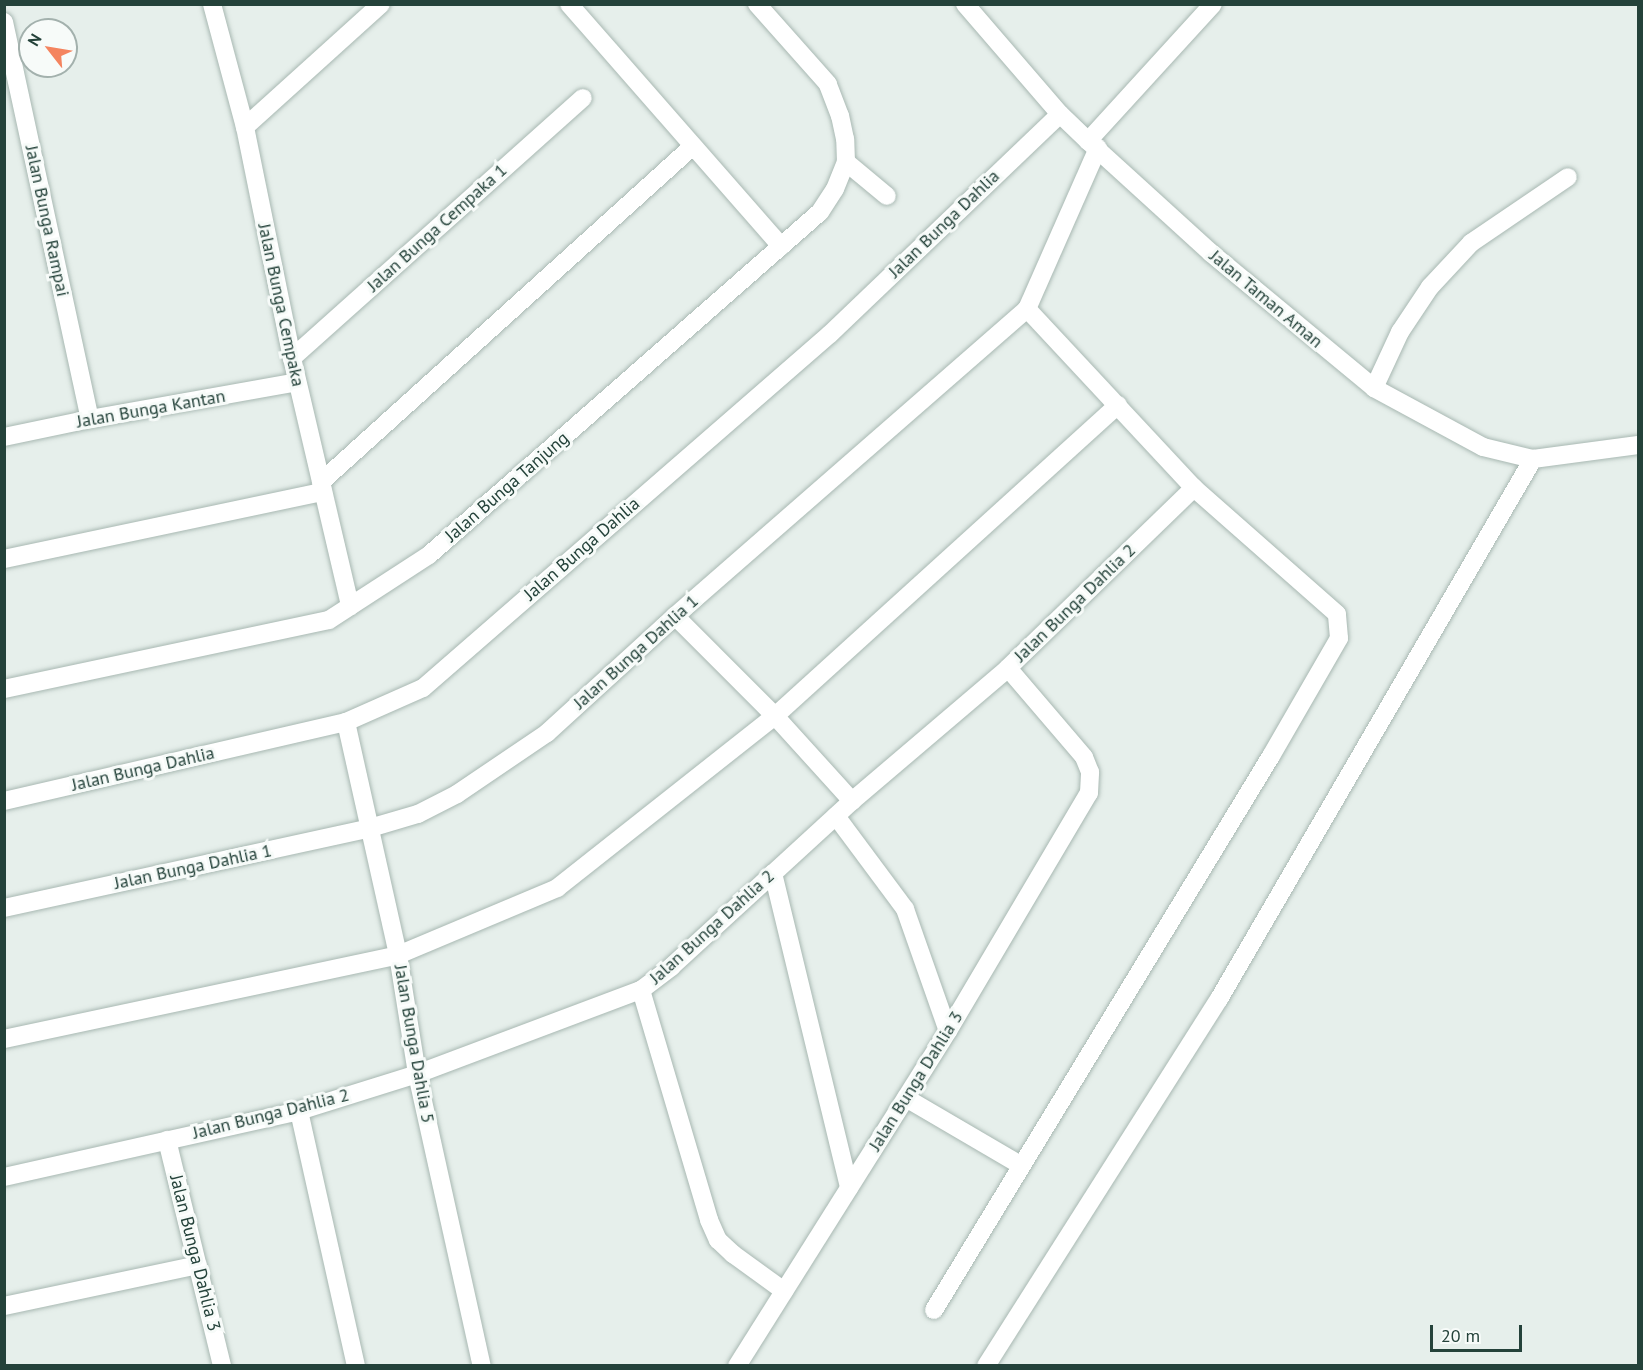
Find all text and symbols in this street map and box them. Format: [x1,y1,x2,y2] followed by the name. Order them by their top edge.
[18,18,78,78] north arrow
[23,30,46,49] text: N
[20,143,74,299] street label: Jalan Bunga Rampai
[363,160,511,296] street label: Jalan Bunga Cempaka 1
[884,166,1004,282] street label: Jalan Bunga Dahlia
[253,222,309,388] street label: Jalan Bunga Cempaka
[1205,245,1327,353] street label: Jalan Taman Aman
[75,385,227,433] street label: Jalan Bunga Kantan
[441,427,573,547] street label: Jalan Bunga Tanjung
[520,493,644,605] street label: Jalan Bunga Dahlia
[1010,539,1140,667] street label: Jalan Bunga Dahlia 2
[569,590,703,714] street label: Jalan Bunga Dahlia 1
[69,742,217,796] street label: Jalan Bunga Dahlia
[112,840,274,894] street label: Jalan Bunga Dahlia 1
[645,865,779,989] street label: Jalan Bunga Dahlia 2
[389,963,439,1125] street label: Jalan Bunga Dahlia 5
[864,1007,968,1155] street label: Jalan Bunga Dahlia 3
[190,1084,352,1144] street label: Jalan Bunga Dahlia 2
[165,1172,225,1334] street label: Jalan Bunga Dahlia 3
[1433,1313,1524,1351] scale bar
[1441,1324,1480,1347] text: 20 m

